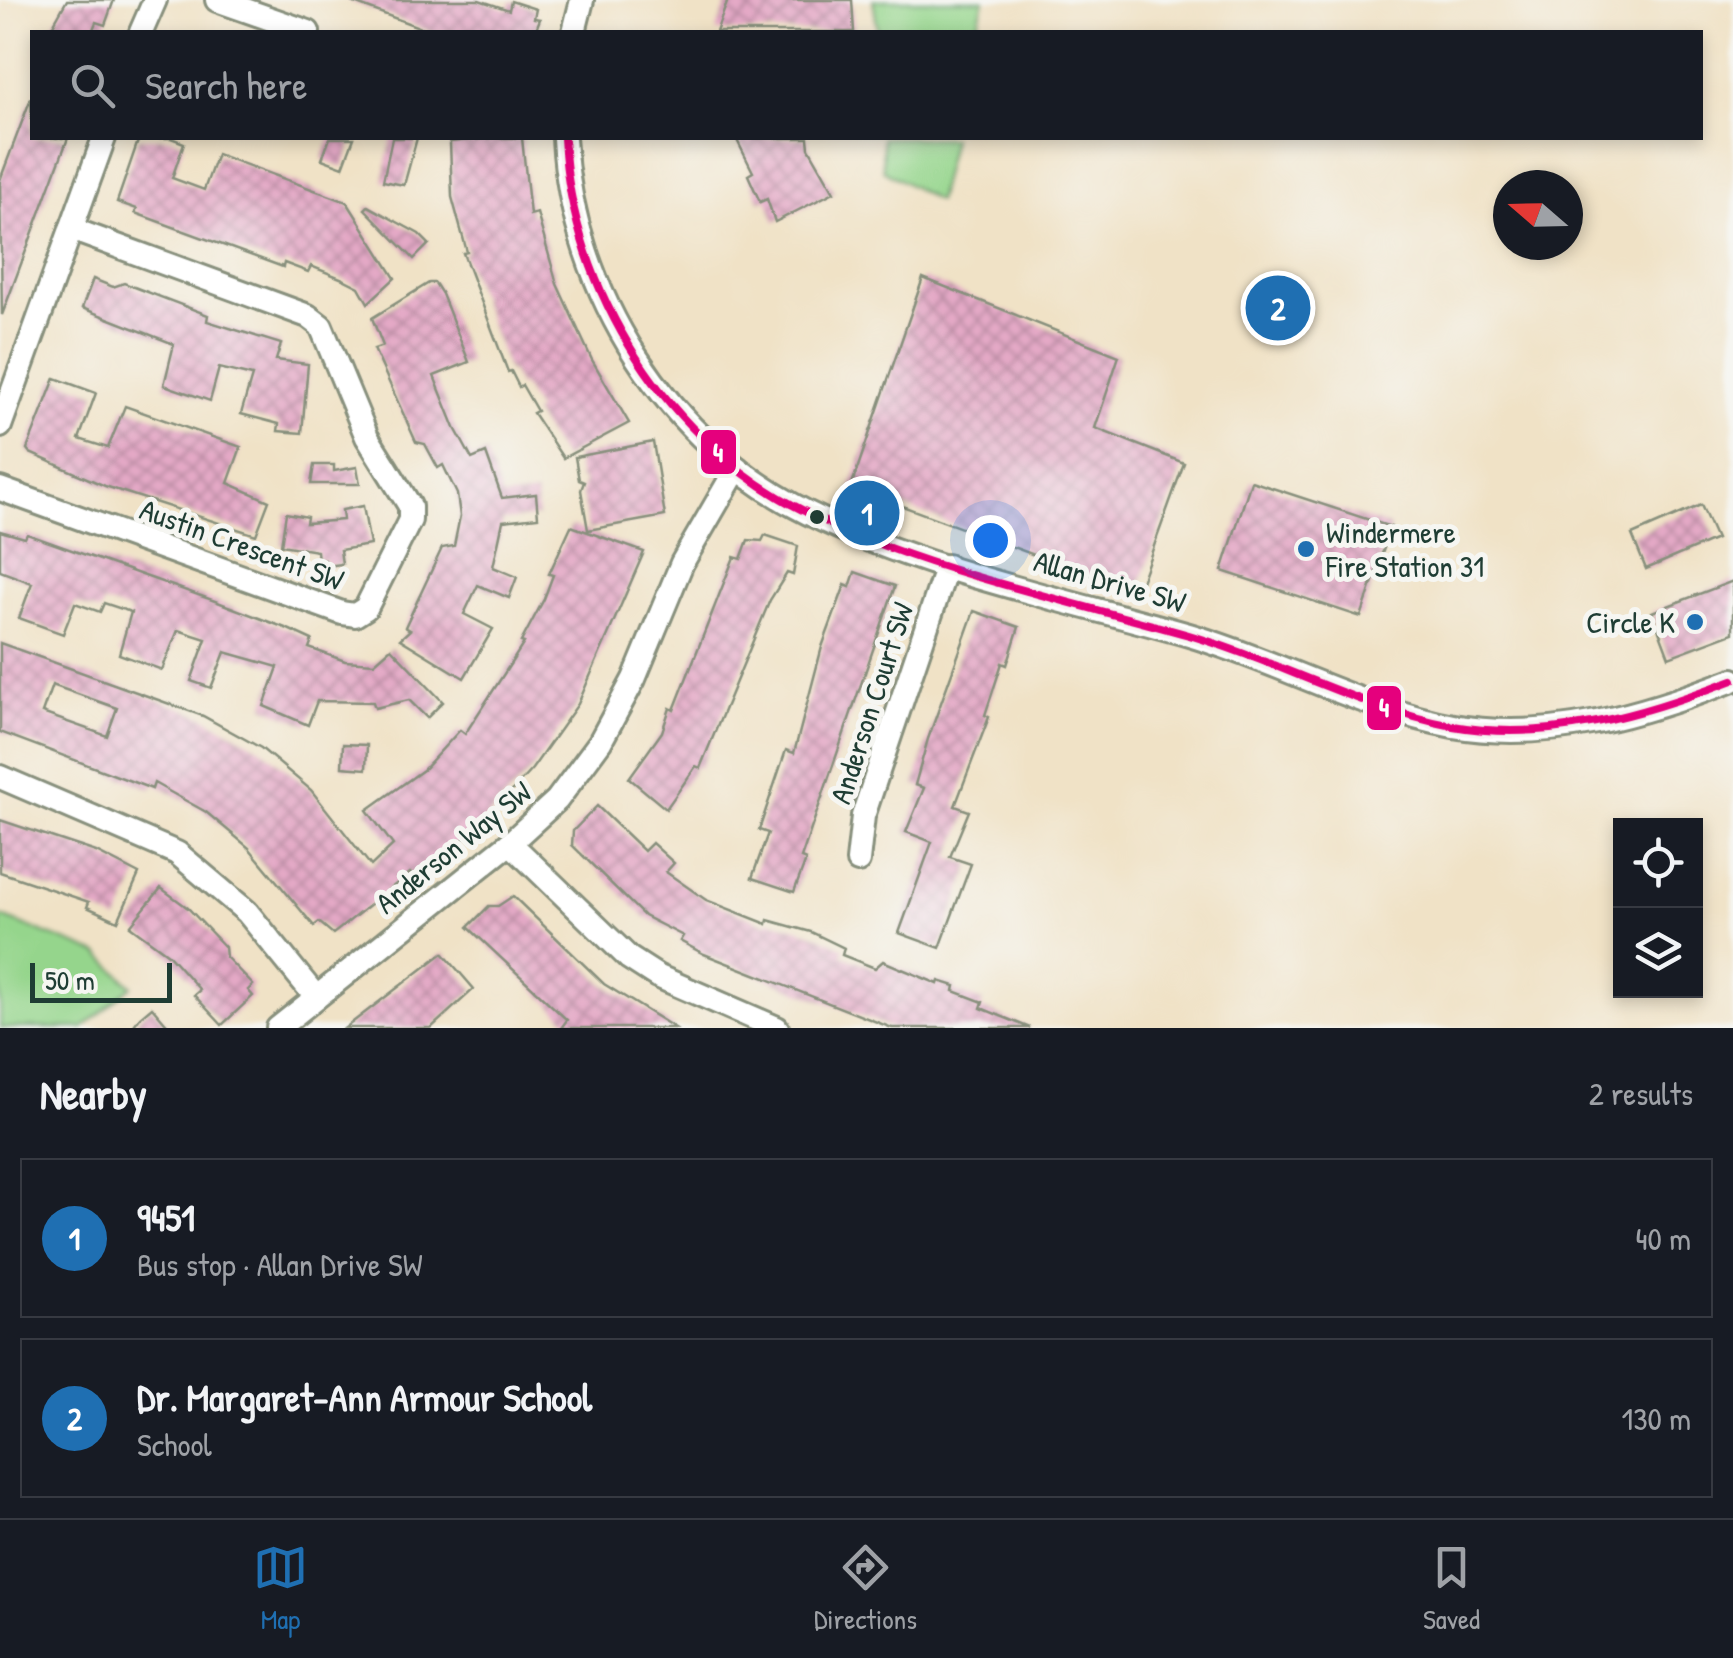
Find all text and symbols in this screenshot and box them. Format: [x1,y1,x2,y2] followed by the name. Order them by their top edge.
[30,30,1703,140] search box
[65,58,120,113] icon: search
[145,59,307,111] text: Search here
[1493,170,1583,260] north arrow
[1246,270,1310,346] pin: 2
[699,428,738,476] line badge: 4
[713,433,724,471] text: 4
[834,476,900,550] pin: 1
[135,489,350,600] street label: Austin Crescent SW
[807,507,827,527] unlabelled marker
[1325,512,1484,586] place label: Windermere Fire Station 31
[965,515,1016,566] your location
[1295,538,1317,560] marker: Windermere Fire Station 31
[1030,540,1191,622] street label: Allan Drive SW
[820,597,922,809] street label: Anderson Court SW
[1586,602,1675,642] place label: Circle K
[1684,611,1706,633] marker: Circle K
[1365,684,1403,732] line badge: 4
[1379,688,1390,726] text: 4
[367,771,540,922] street label: Anderson Way SW
[1613,818,1703,998] map controls
[1613,818,1703,908] button: locate
[1613,908,1703,998] button: layers
[30,958,172,1003] scale bar
[45,961,95,999] text: 50 m
[40,1065,147,1122] text: Nearby
[1589,1072,1693,1115] text: 2 results
[137,1191,195,1243] text: 9451
[69,1217,80,1260] text: 1
[1636,1217,1691,1260] text: 40 m
[137,1243,423,1286] text: Bus stop · Allan Drive SW
[137,1371,592,1423] text: Dr. Margaret-Ann Armour School
[67,1397,82,1440] text: 2
[1622,1397,1691,1440] text: 130 m
[137,1423,212,1466] text: School
[253,1540,308,1638] tab: Map
[814,1540,917,1638] tab: Directions
[1423,1540,1480,1638] tab: Saved

